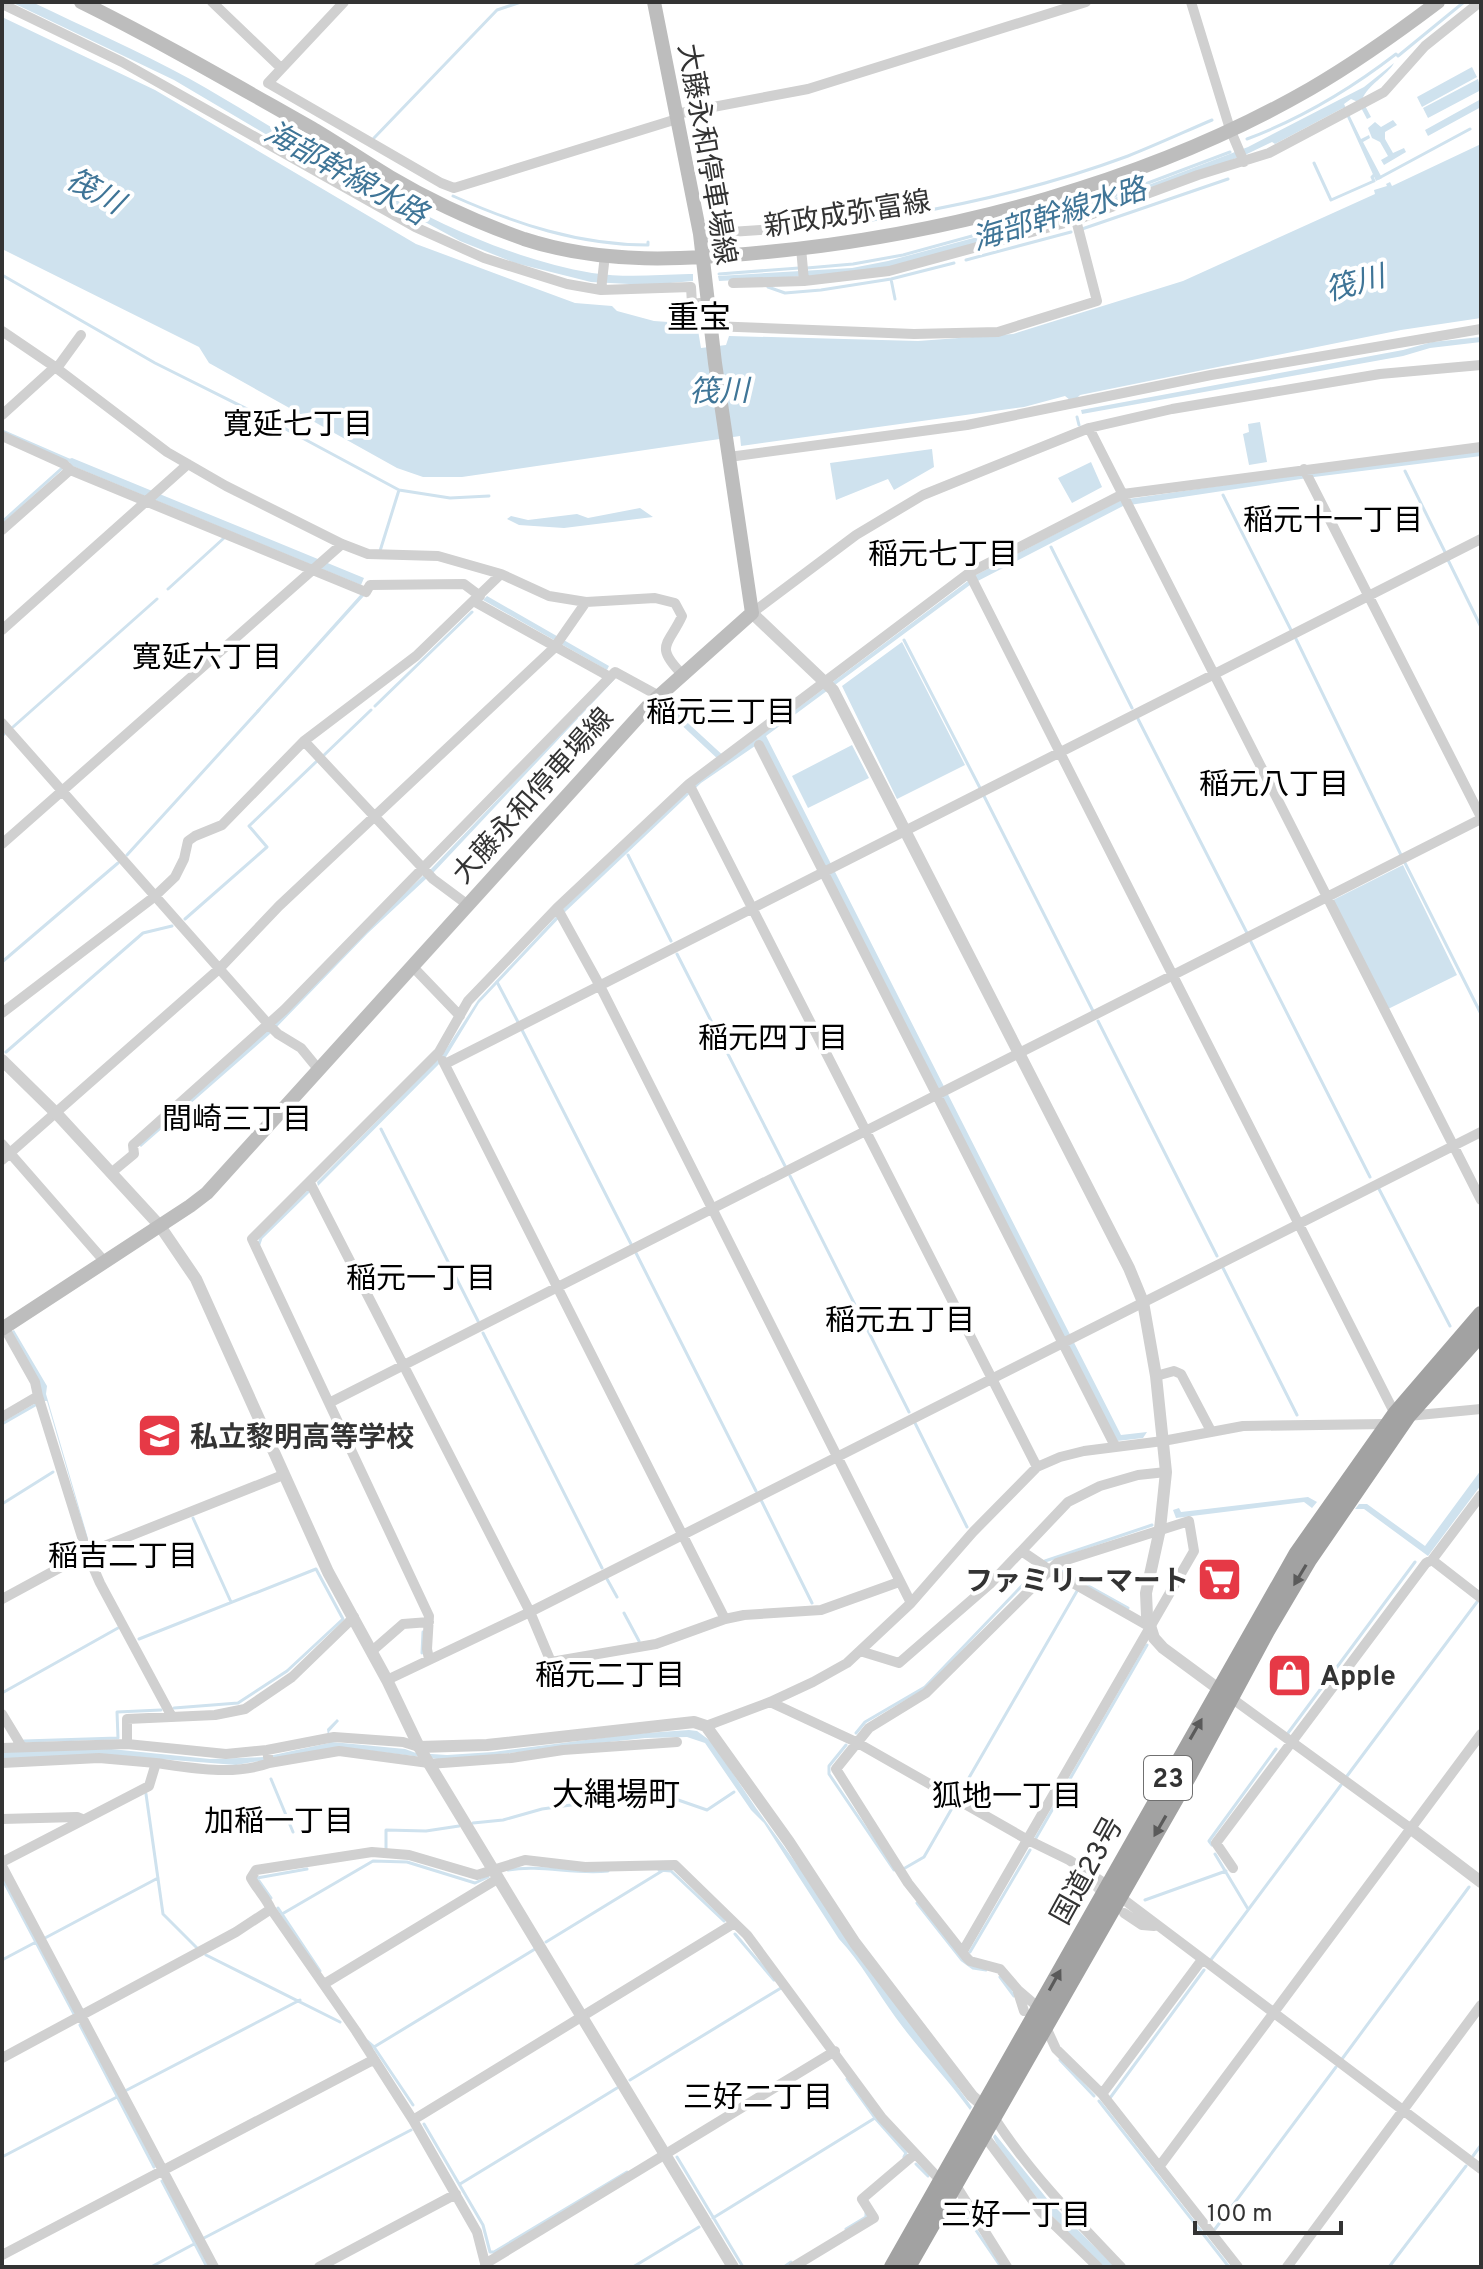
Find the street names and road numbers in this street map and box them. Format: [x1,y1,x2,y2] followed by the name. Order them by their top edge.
[668,41,742,268] street label: 大藤永和停車場線
[762,185,933,247] street label: 新政成弥富線
[446,702,623,892] street label: 大藤永和停車場線
[1144,1756,1192,1800] road number: 23
[1044,1811,1133,1932] street label: 国道23号

